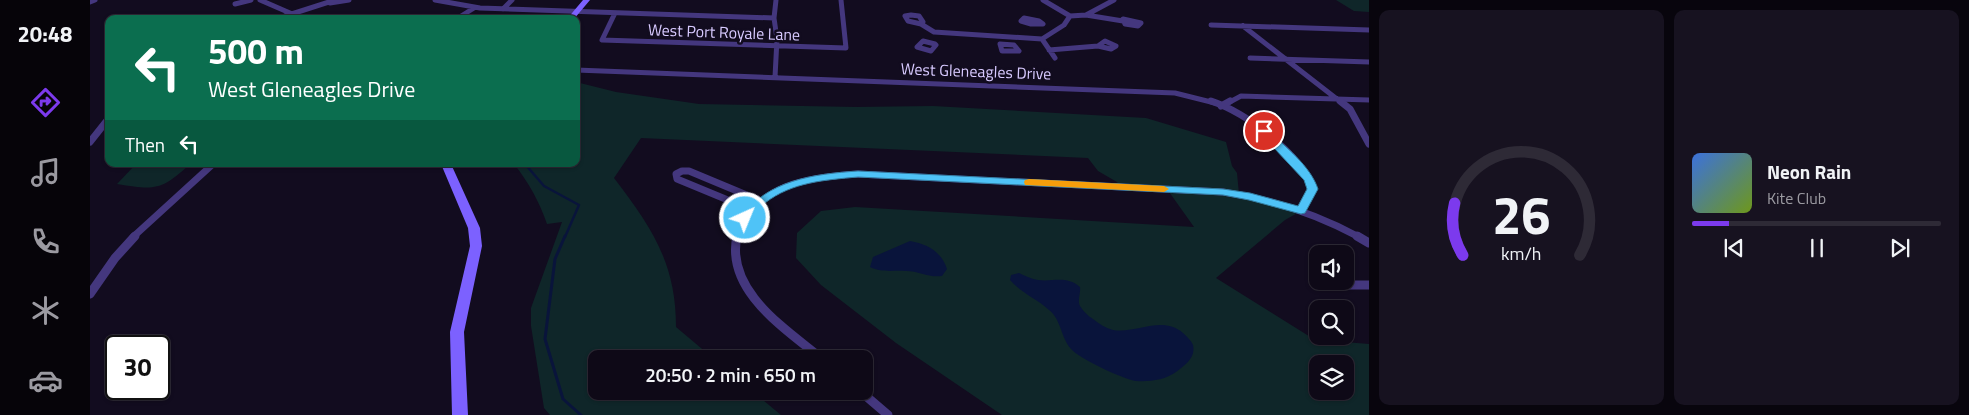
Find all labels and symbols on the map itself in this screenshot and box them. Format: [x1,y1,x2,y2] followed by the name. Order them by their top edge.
[647,17,801,47] street label: West Port Royale Lane
[900,56,1052,86] street label: West Gleneagles Drive
[1243,110,1285,152] pin
[718,191,770,243] position arrow
[105,335,170,400] speed limit sign: 30

